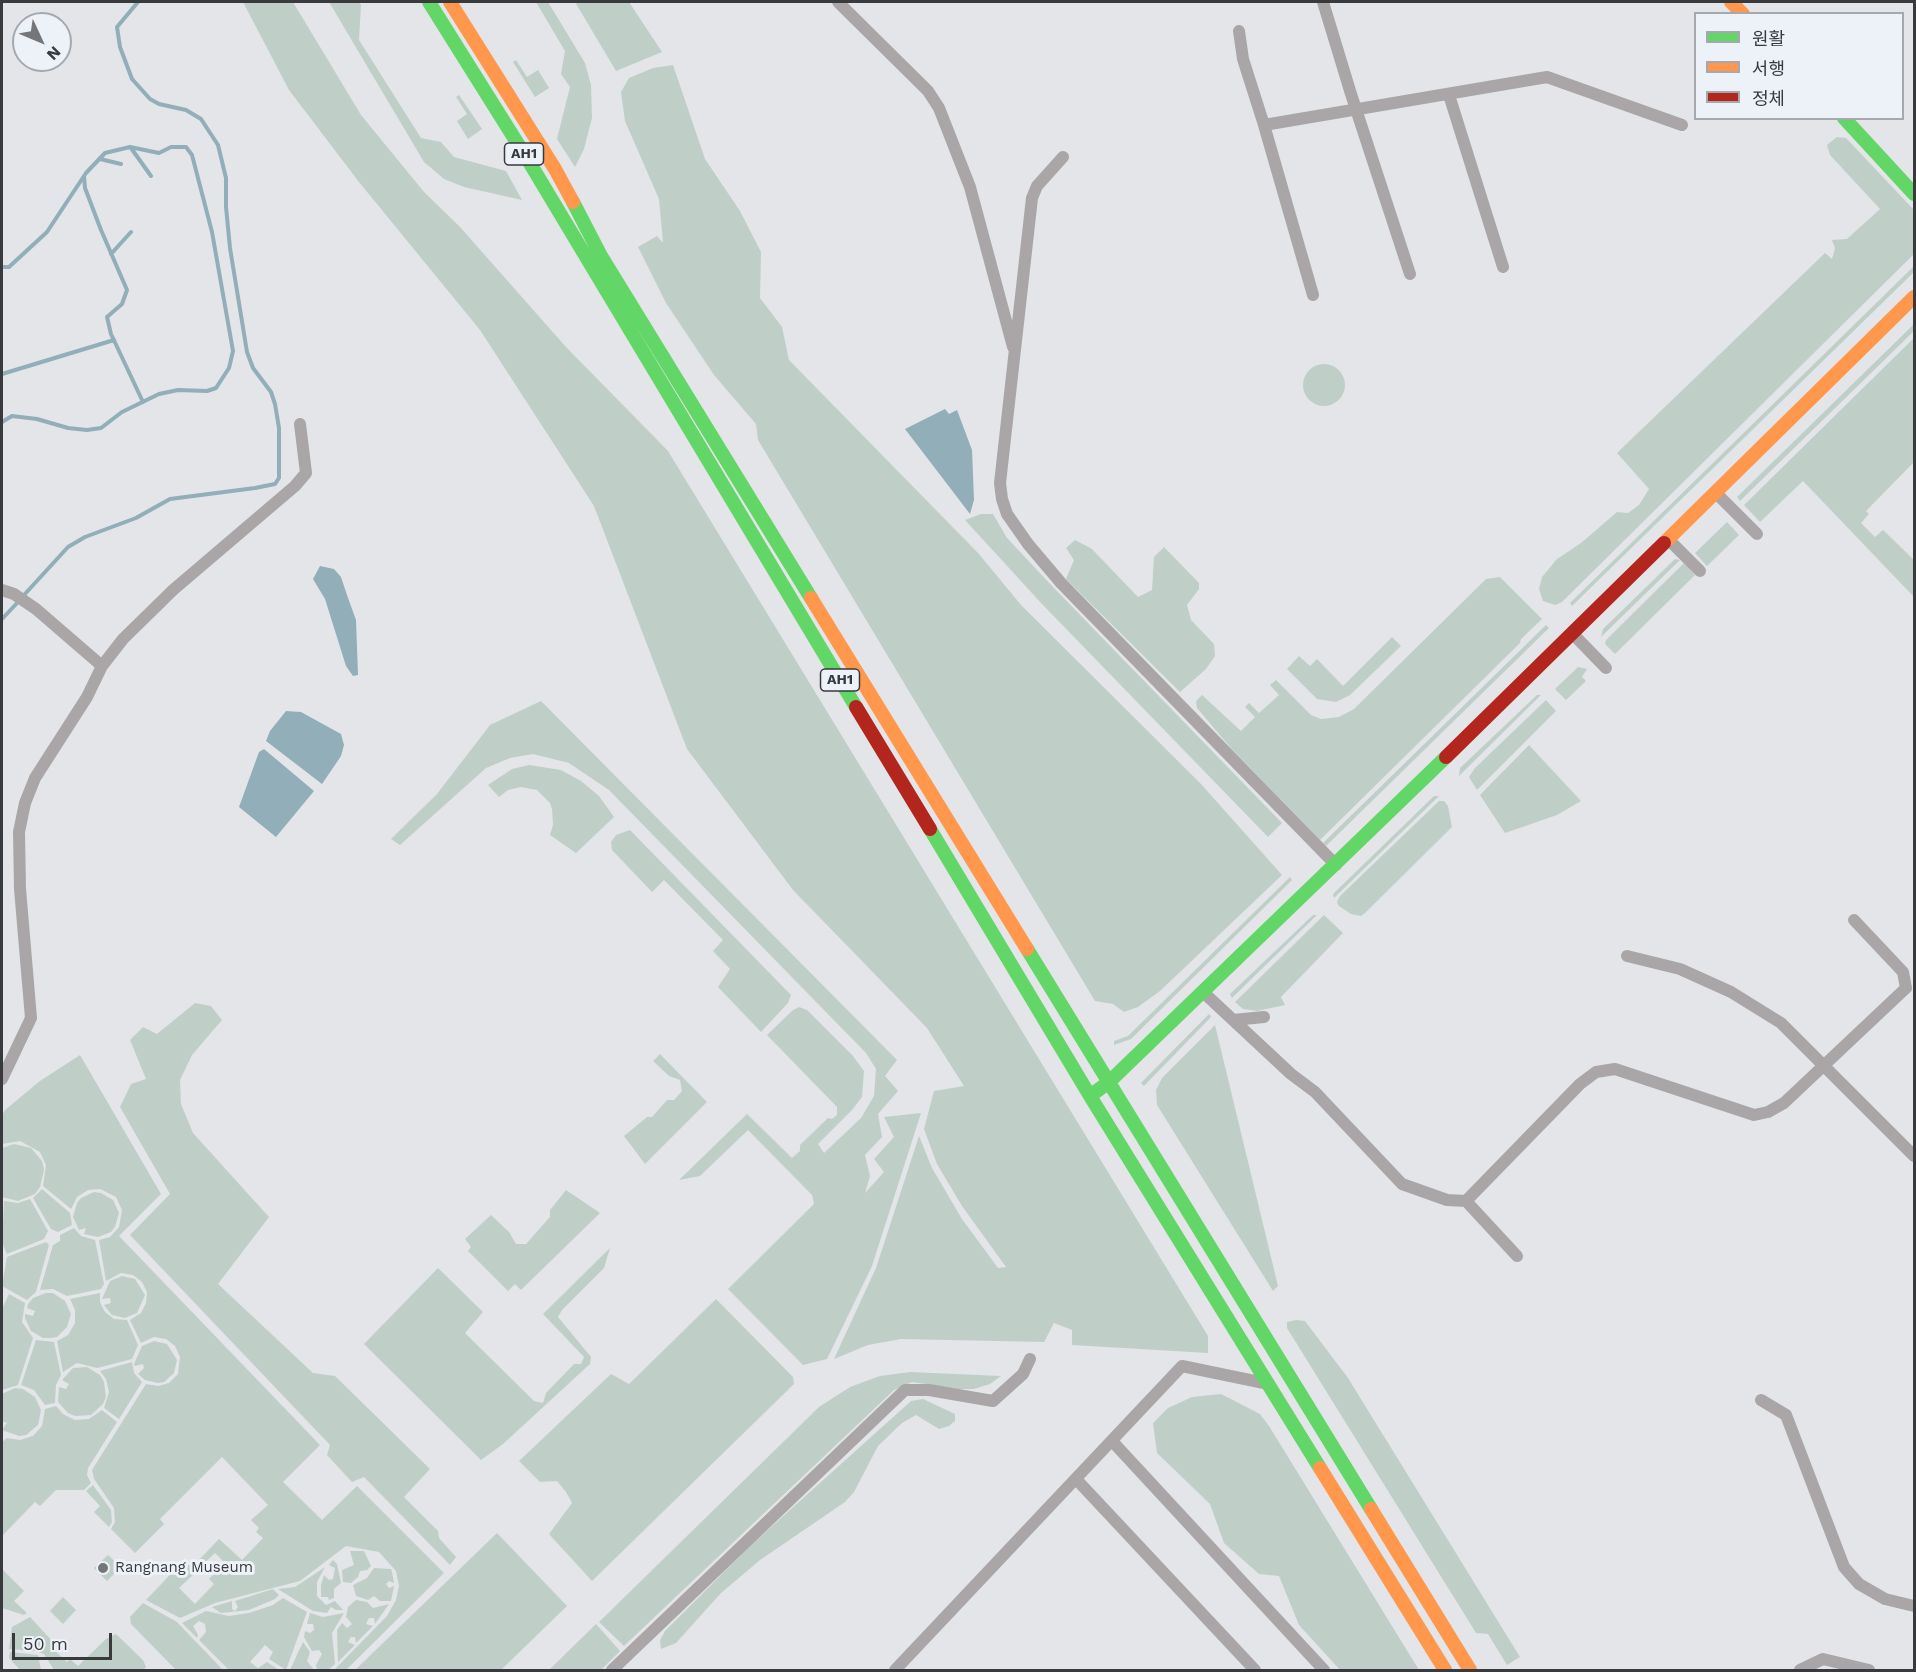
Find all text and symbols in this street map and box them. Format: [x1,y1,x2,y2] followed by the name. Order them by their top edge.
[12,12,72,72] north arrow
[1694,12,1904,120] legend
[1752,28,1785,49] text: 원활
[43,43,65,64] text: N
[1752,58,1785,79] text: 서행
[1752,88,1785,109] text: 정체
[504,143,544,165] road number: AH1
[820,669,860,691] road number: AH1
[115,1559,253,1577] place label: Rangnang Museum
[96,1561,110,1575] marker: Rangnang Museum
[15,1621,116,1659] scale bar
[23,1633,68,1654] text: 50 m

